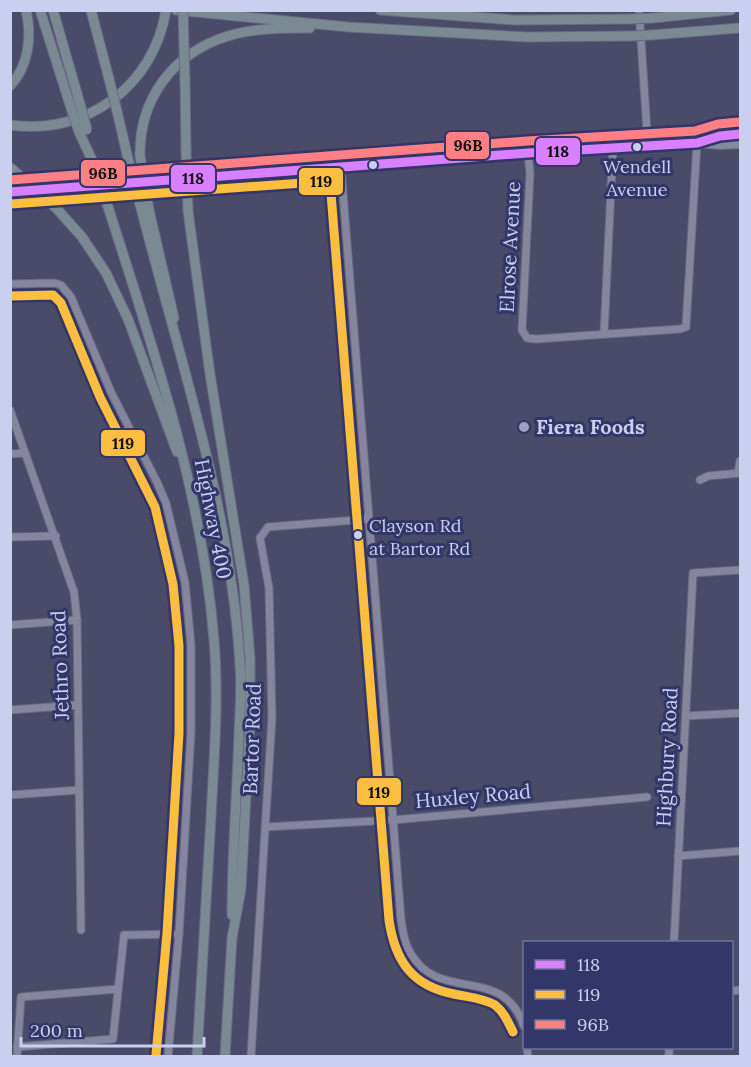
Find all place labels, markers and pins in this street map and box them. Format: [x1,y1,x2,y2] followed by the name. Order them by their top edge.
[631,141,643,153] marker: Wendell Avenue
[603,155,671,201] place label: Wendell Avenue
[367,159,379,171] unlabelled marker
[536,414,645,439] place label: Fiera Foods
[517,420,531,434] marker: Fiera Foods
[369,514,470,560] place label: Clayson Rd at Bartor Rd
[352,529,364,541] marker: Clayson Rd at Bartor Rd

